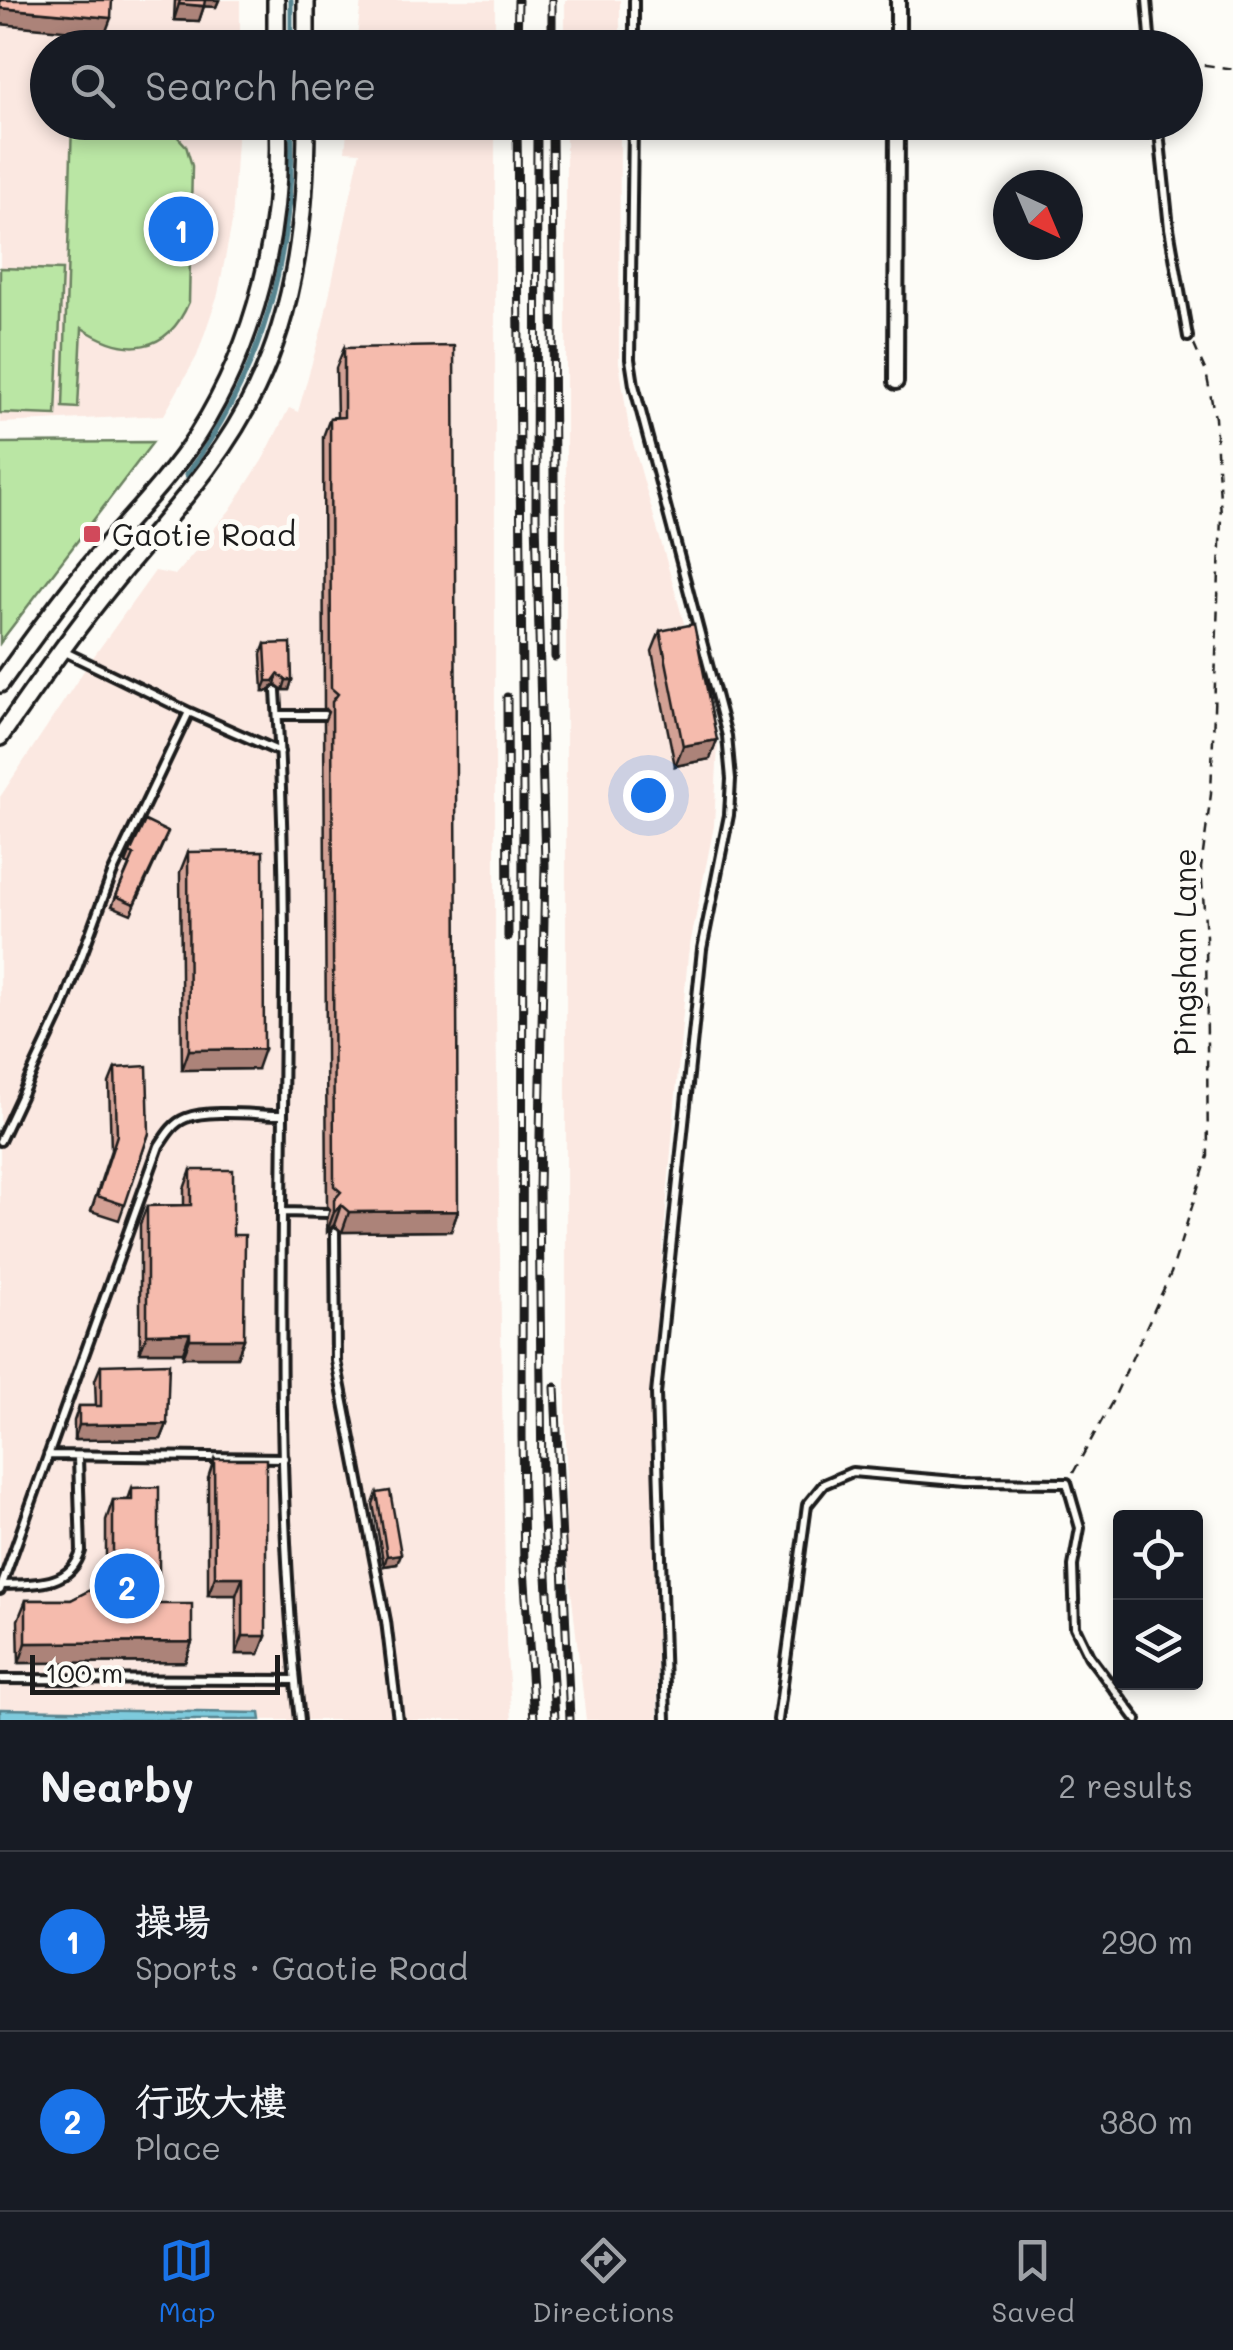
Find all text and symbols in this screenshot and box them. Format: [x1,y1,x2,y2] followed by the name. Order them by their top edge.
[30,30,1203,140] search box
[65,58,120,113] icon: search
[145,60,376,110] text: Search here
[993,170,1083,260] north arrow
[148,192,214,266] pin: 1
[112,514,296,554] place label: Gaotie Road
[81,523,103,545] marker: Gaotie Road
[623,770,674,821] your location
[1164,848,1204,1056] street label: Pingshan Lane
[1113,1510,1203,1690] map controls
[1113,1510,1203,1600] button: locate
[94,1548,160,1624] pin: 2
[1113,1600,1203,1690] button: layers
[30,1650,280,1694] scale bar
[45,1654,123,1690] text: 100 m
[40,1758,194,1813] text: Nearby
[1058,1764,1193,1806] text: 2 results
[135,1895,211,1945] text: 操場
[65,1920,80,1962] text: 1
[1101,1920,1193,1962] text: 290 m
[135,1946,468,1988] text: Sports · Gaotie Road
[135,2075,287,2125] text: 行政大樓
[64,2100,81,2142] text: 2
[1099,2100,1193,2142] text: 380 m
[135,2126,221,2168] text: Place
[158,2233,215,2329] tab: Map
[532,2233,675,2329] tab: Directions
[991,2233,1075,2329] tab: Saved

